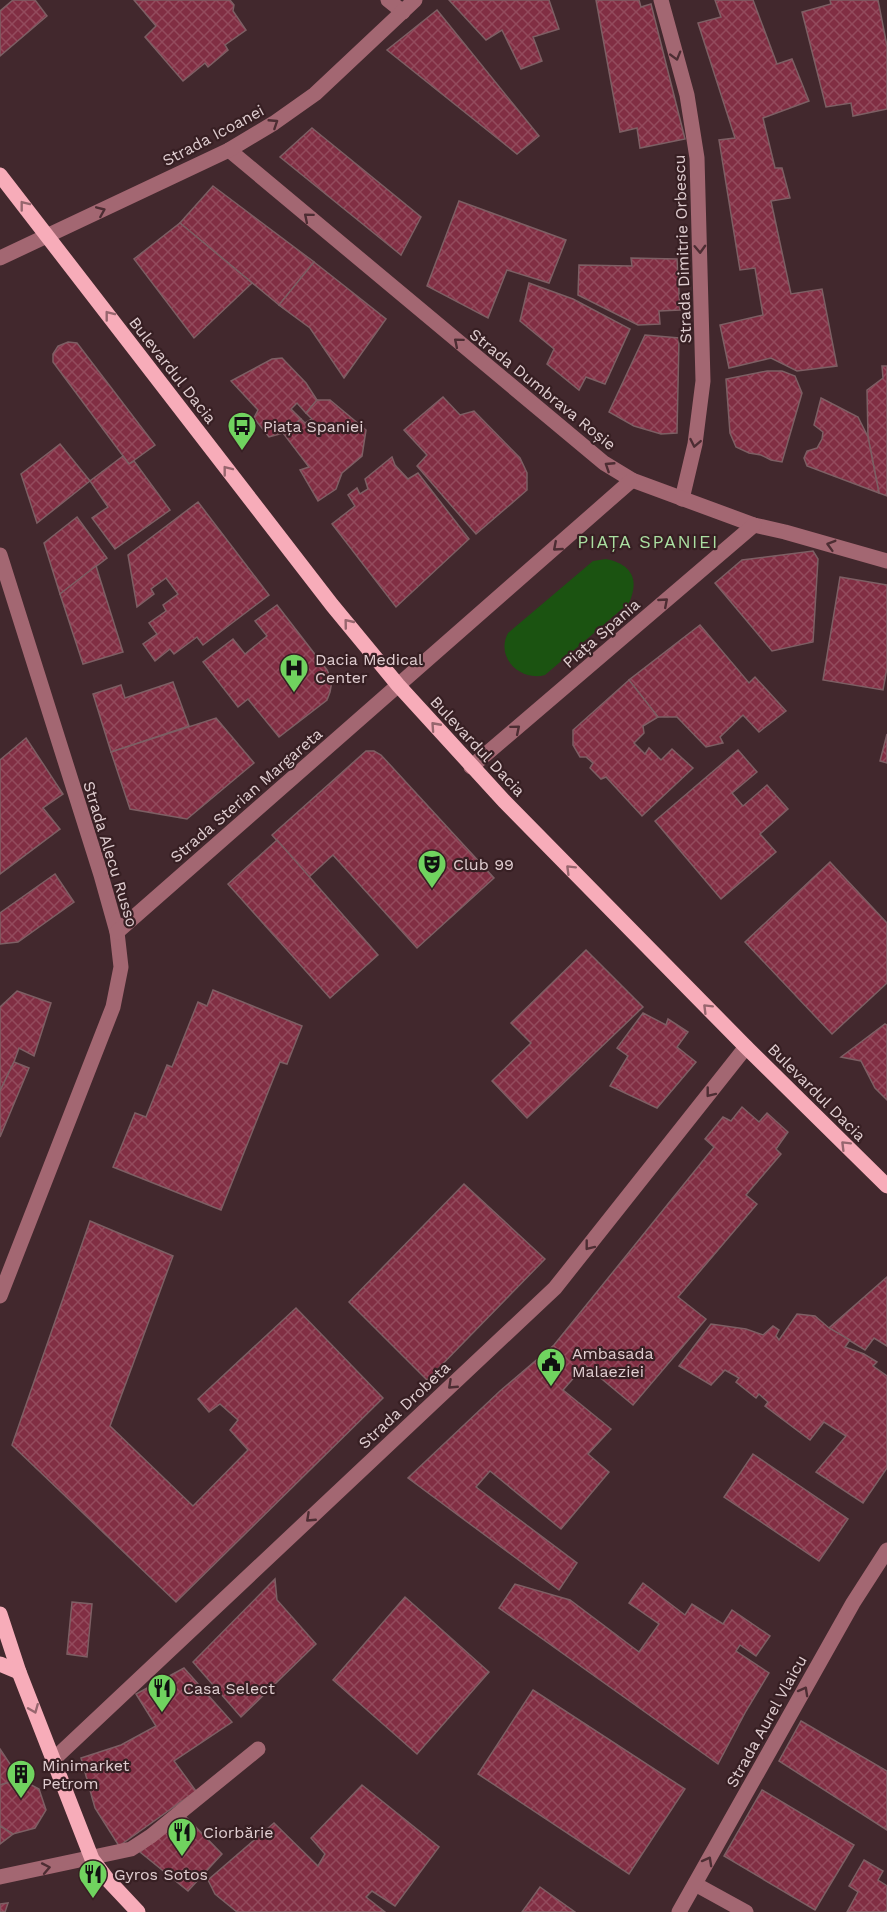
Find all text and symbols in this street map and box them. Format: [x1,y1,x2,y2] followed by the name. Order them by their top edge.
[669,51,682,61] one-way arrow
[159,101,267,170] street label: Strada Icoanei
[267,119,278,130] one-way arrow
[670,154,695,344] street label: Strada Dimitrie Orbescu
[20,201,31,212] one-way arrow
[94,207,105,219] one-way arrow
[304,214,315,225] one-way arrow
[694,245,707,254] one-way arrow
[105,311,116,322] one-way arrow
[125,313,220,427] street label: Bulevardul Dacia
[466,325,620,454] street label: Strada Dumbrava Roșie
[454,339,465,350] one-way arrow
[226,410,258,452] bus stop icon: Piața Spaniei
[263,417,364,436] place label: Piața Spaniei
[689,438,702,448] one-way arrow
[604,462,615,473] one-way arrow
[224,466,235,477] one-way arrow
[577,531,719,552] district label: PIAȚA SPANIEI
[553,540,563,551] one-way arrow
[826,540,837,552] one-way arrow
[559,595,644,672] street label: Piața Spania
[657,599,668,610] one-way arrow
[344,619,355,630] one-way arrow
[315,650,423,687] place label: Dacia Medical Center
[278,652,310,694] hospital icon: Dacia Medical Center
[426,692,529,800] street label: Bulevardul Dacia
[431,722,442,733] one-way arrow
[166,724,326,867] street label: Strada Sterian Margareta
[509,726,520,737] one-way arrow
[79,779,142,929] street label: Strada Alecu Russo
[416,848,448,890] theatre icon: Club 99
[453,855,514,874] place label: Club 99
[566,865,577,875] one-way arrow
[703,1004,714,1015] one-way arrow
[764,1040,869,1145] street label: Bulevardul Dacia
[706,1086,717,1097] one-way arrow
[842,1141,852,1152] one-way arrow
[585,1239,596,1250] one-way arrow
[572,1344,653,1381] place label: Ambasada Malaeziei
[535,1346,567,1388] public building icon: Ambasada Malaeziei
[354,1358,454,1453] street label: Strada Drobeta
[449,1378,459,1389] one-way arrow
[306,1511,317,1522] one-way arrow
[722,1652,811,1791] street label: Strada Aurel Vlaicu
[146,1672,178,1714] restaurant icon: Casa Select
[183,1679,275,1698] place label: Casa Select
[796,1687,808,1698] one-way arrow
[27,1703,39,1714] one-way arrow
[42,1756,130,1793] place label: Minimarket Petrom
[5,1758,37,1800] building icon: Minimarket Petrom
[166,1816,198,1858] restaurant icon: Ciorbărie
[203,1823,273,1842] place label: Ciorbărie
[701,1857,712,1868] one-way arrow
[77,1858,109,1900] restaurant icon: Gyros Sotos
[41,1862,51,1875] one-way arrow
[114,1865,208,1884] place label: Gyros Sotos

